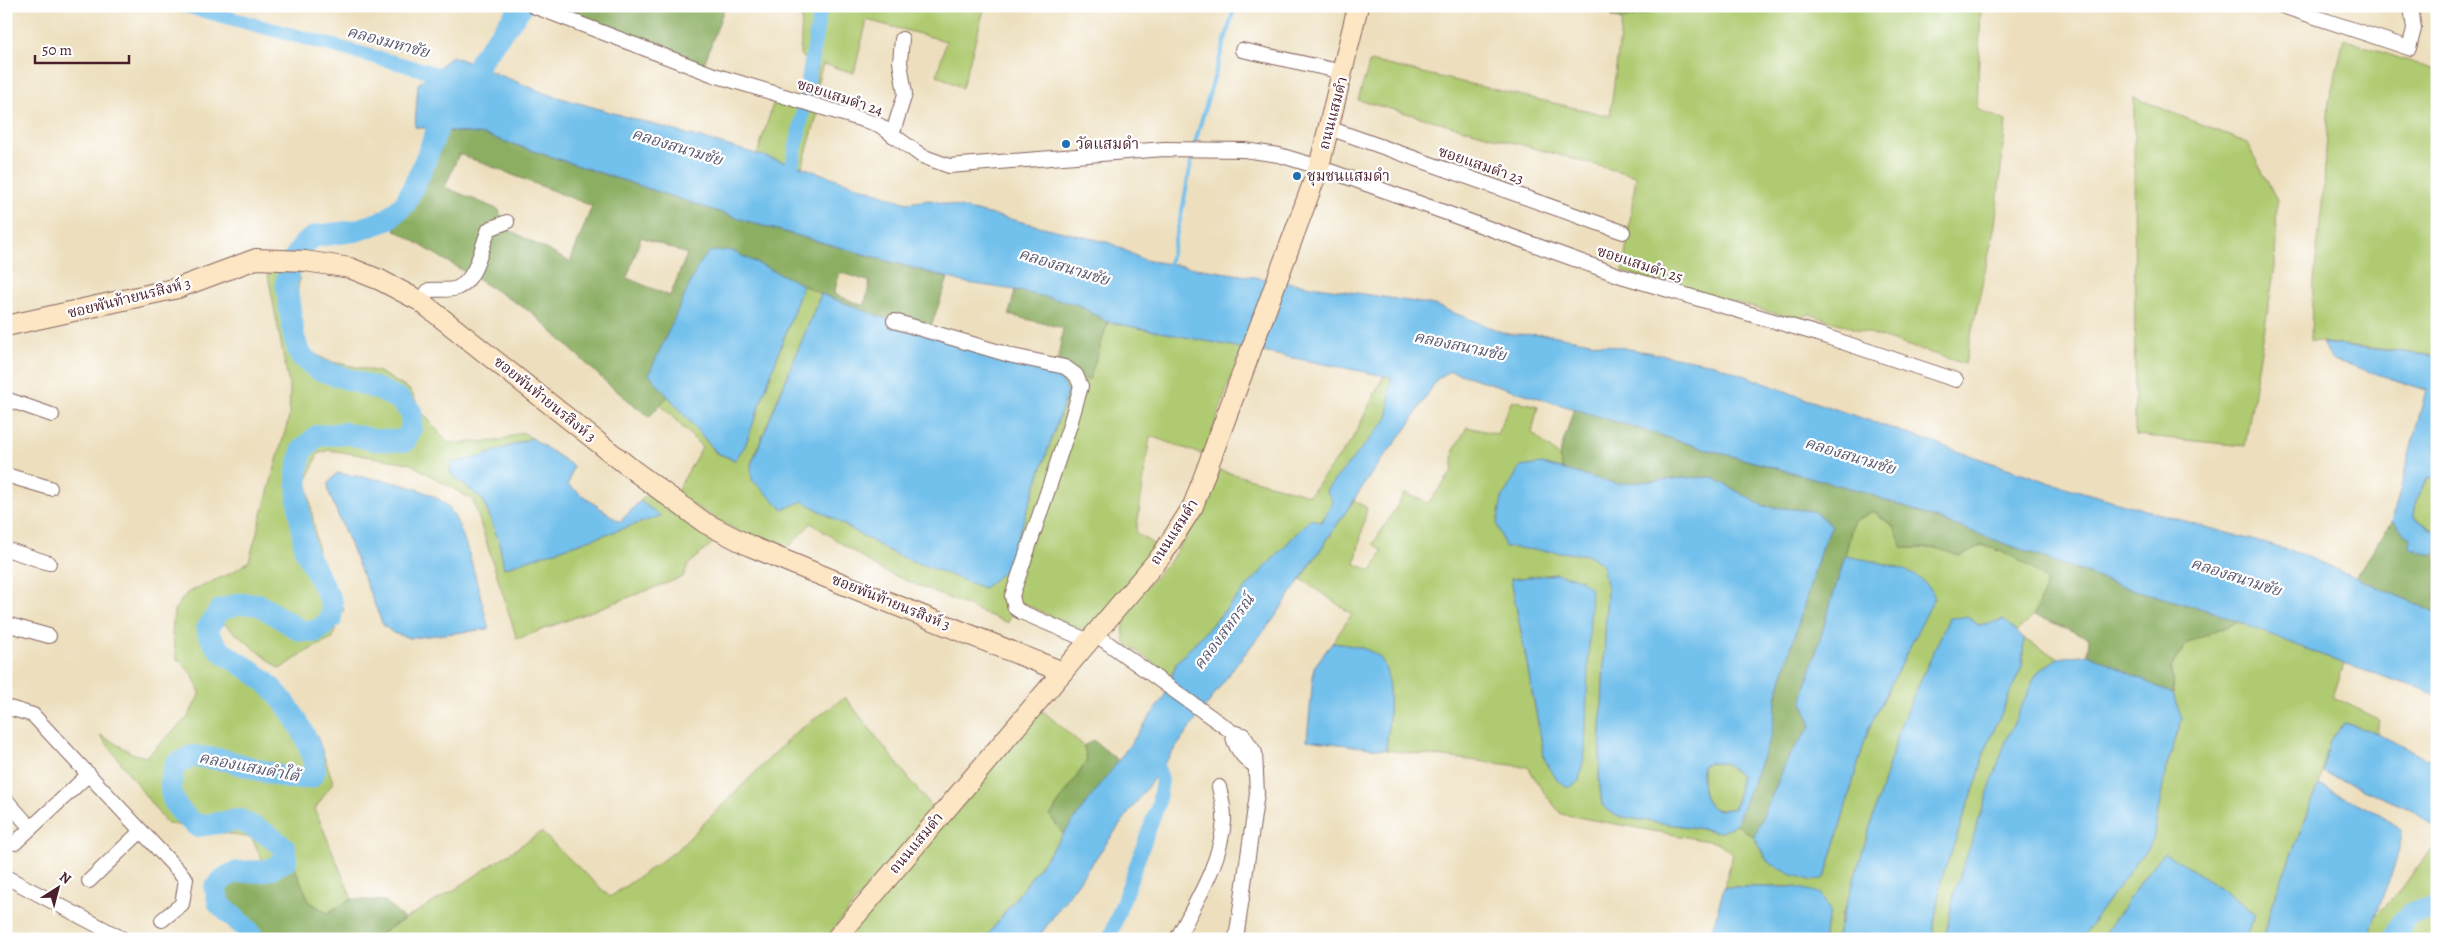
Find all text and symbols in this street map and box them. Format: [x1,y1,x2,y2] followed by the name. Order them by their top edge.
[344,20,433,64] water label: คลองมหาชัย
[35,32,129,64] scale bar
[42,40,72,60] text: 50 m
[794,74,886,120] street label: ซอยแสมดำ 24
[1314,74,1352,152] street label: ถนนแสมดำ
[629,123,727,172] water label: คลองสนามชัย
[1076,134,1139,154] place label: วัดแสมดำ
[1060,138,1072,150] marker: วัดแสมดำ
[1436,141,1526,189] street label: ซอยแสมดำ 23
[1307,166,1390,187] place label: ชุมชนแสมดำ
[1291,170,1303,182] marker: ชุมชนแสมดำ
[1595,241,1685,287] street label: ซอยแสมดำ 25
[1016,243,1114,292] water label: คลองสนามชัย
[65,273,193,323] street label: ซอยพันท้ายนรสิงห์ 3
[1412,325,1510,367] water label: คลองสนามชัย
[490,351,600,447] street label: ซอยพันท้ายนรสิงห์ 3
[1802,432,1900,481] water label: คลองสนามชัย
[1145,495,1203,569] street label: ถนนแสมดำ
[2188,552,2285,602] water label: คลองสนามชัย
[829,569,953,635] street label: ซอยพันท้ายนรสิงห์ 3
[1188,588,1261,674] water label: คลองสหกรณ์
[197,746,304,788] water label: คลองแสมดำใต้
[884,808,948,878] street label: ถนนแสมดำ
[32,862,82,912] north arrow
[56,867,75,889] text: N

